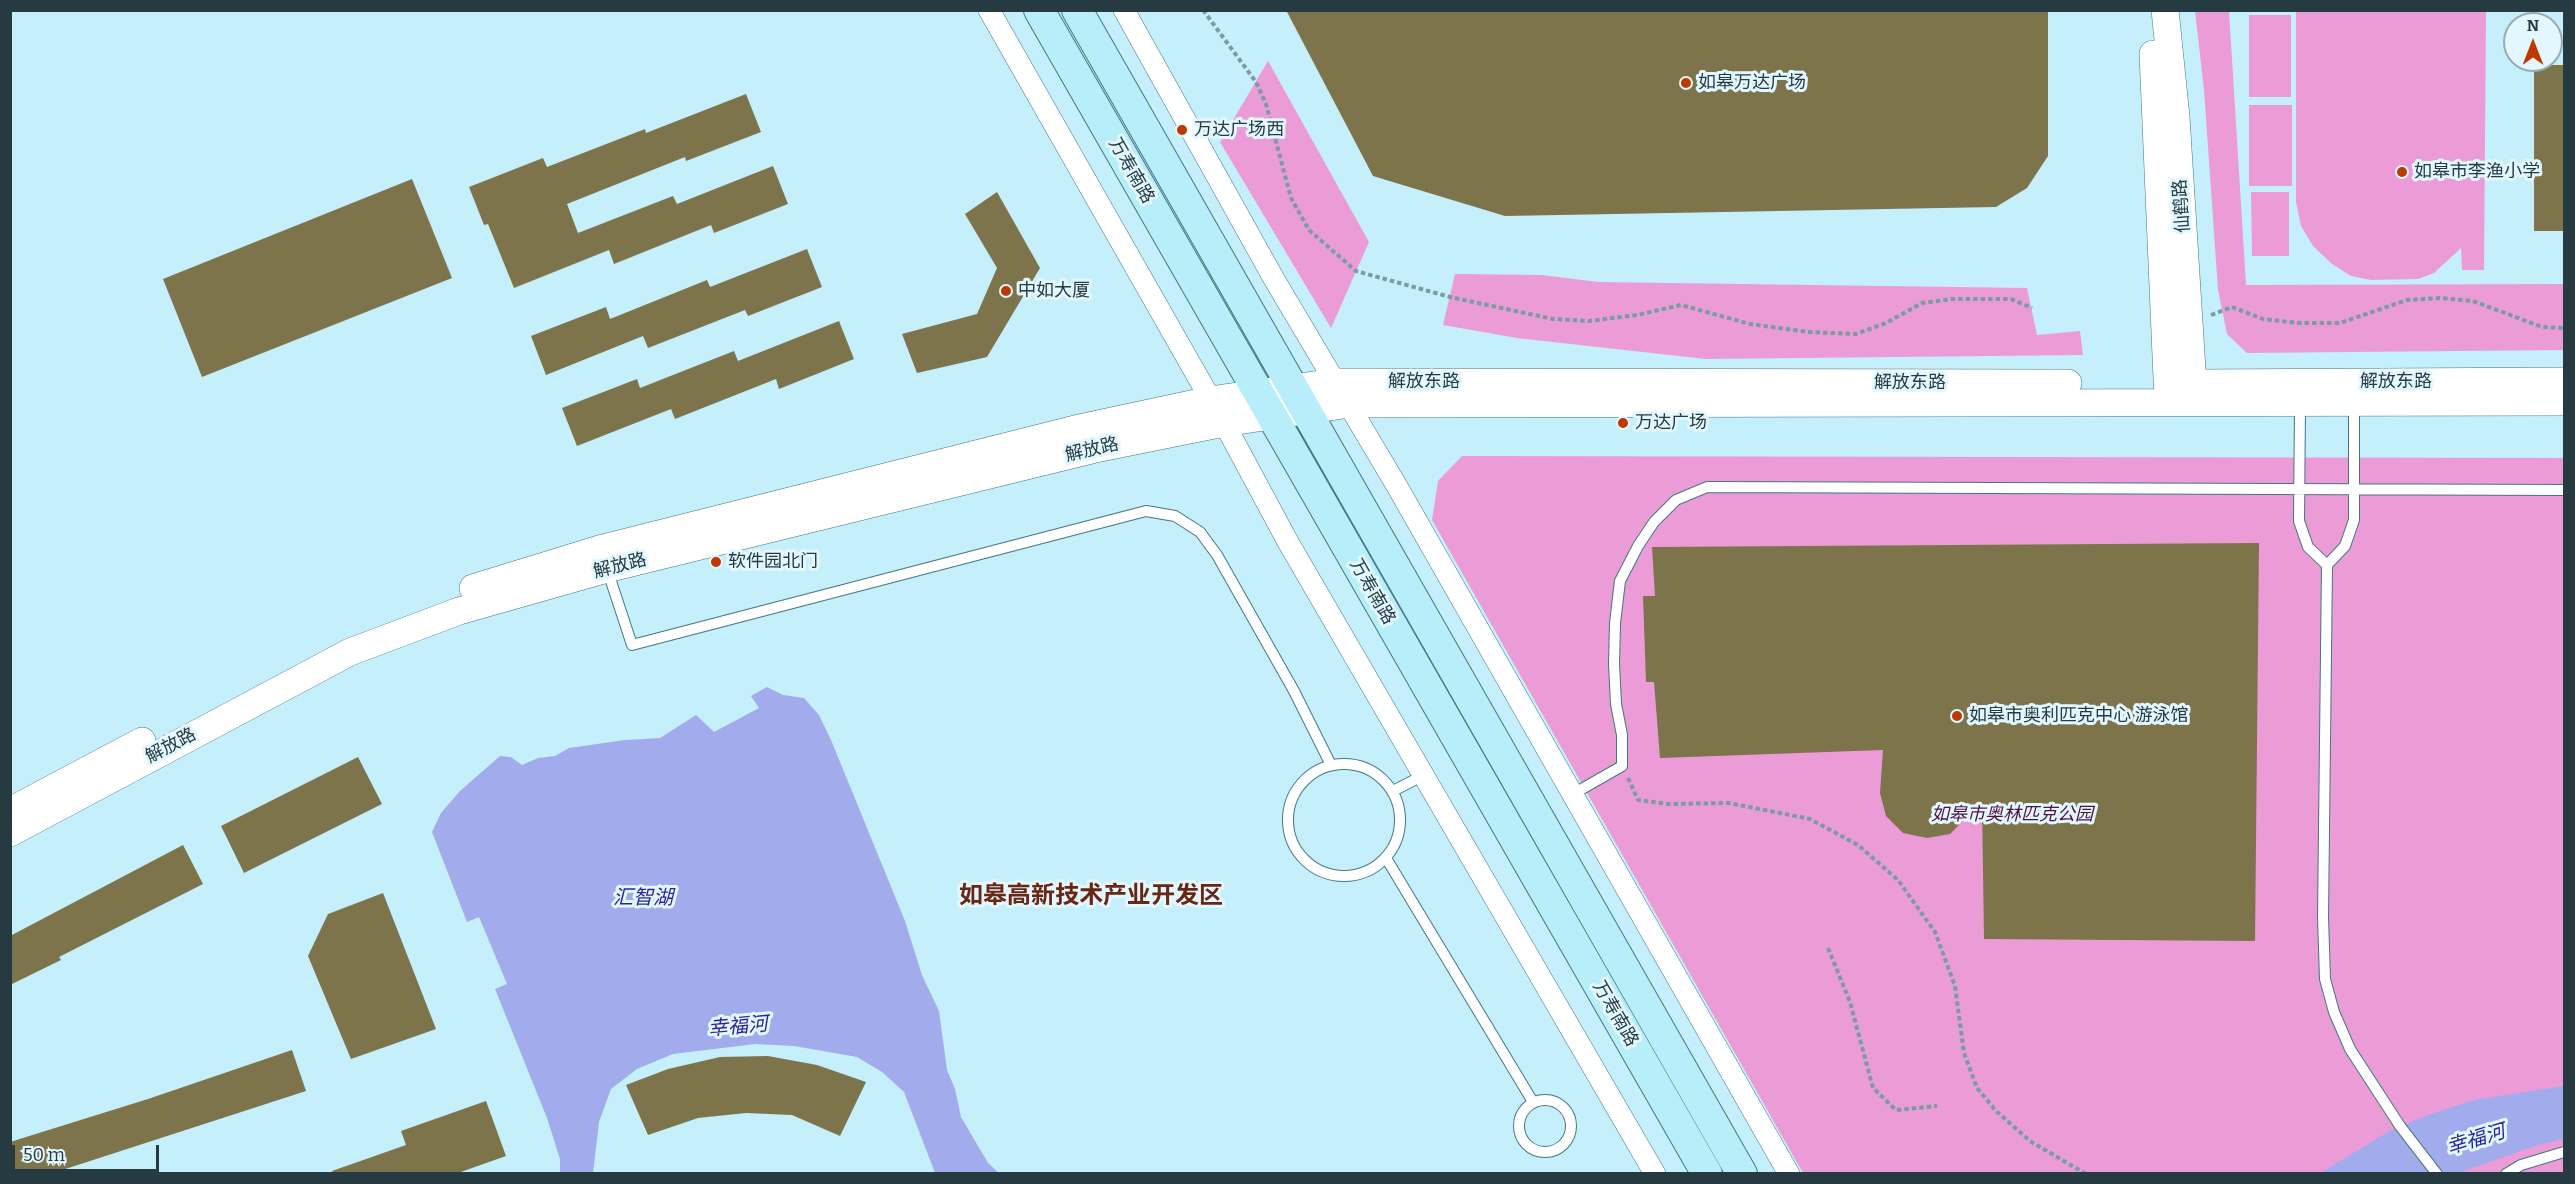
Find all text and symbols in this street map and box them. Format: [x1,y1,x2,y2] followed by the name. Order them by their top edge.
[2503,12,2563,72] north arrow
[2527,16,2539,35] text: N
[1698,72,1806,94] place label: 如皋万达广场
[1679,76,1693,90] marker: 如皋万达广场
[1194,119,1284,141] place label: 万达广场西
[1175,123,1189,137] marker: 万达广场西
[1104,134,1158,208] street label: 万寿南路
[2414,161,2540,183] place label: 如皋市李渔小学
[2395,165,2409,179] marker: 如皋市李渔小学
[2169,178,2195,234] street label: 仙鹤路
[1018,280,1090,302] place label: 中如大厦
[999,284,1013,298] marker: 中如大厦
[1388,371,1460,393] street label: 解放东路
[2360,371,2432,393] street label: 解放东路
[1874,372,1946,394] street label: 解放东路
[1635,412,1707,434] place label: 万达广场
[1616,416,1630,430] marker: 万达广场
[1063,433,1121,467] street label: 解放路
[591,549,649,583] street label: 解放路
[728,551,818,573] place label: 软件园北门
[709,555,723,569] marker: 软件园北门
[1345,555,1399,629] street label: 万寿南路
[1969,705,2189,727] place label: 如皋市奥利匹克中心 游泳馆
[1950,709,1964,723] marker: 如皋市奥利匹克中心 游泳馆
[142,724,200,768] street label: 解放路
[1931,804,2093,826] park label: 如皋市奥林匹克公园
[959,882,1223,910] district label: 如皋高新技术产业开发区
[613,886,673,910] water label: 汇智湖
[1588,977,1642,1051] street label: 万寿南路
[707,1012,769,1042] water label: 幸福河
[2444,1120,2508,1160] water label: 幸福河
[15,1133,162,1171] scale bar
[23,1144,65,1166] text: 50 m

